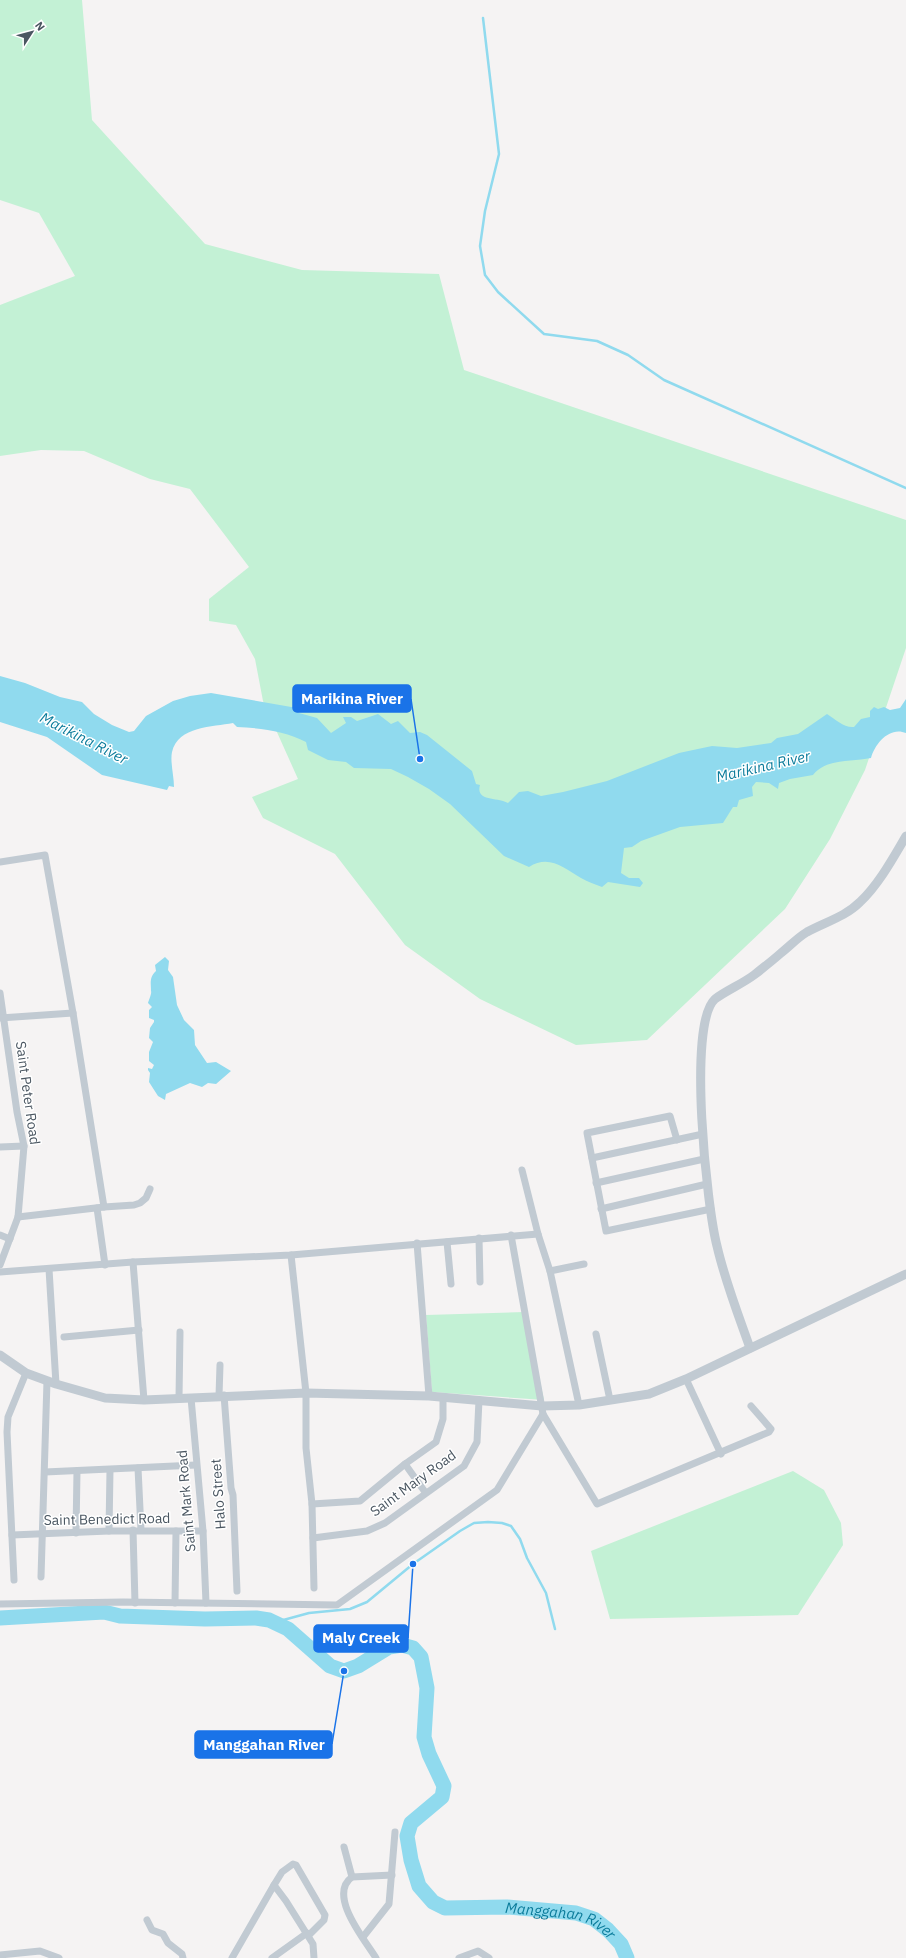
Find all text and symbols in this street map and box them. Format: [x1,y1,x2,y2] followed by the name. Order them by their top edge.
[12,12,52,52] north arrow
[32,19,48,33] text: N
[293,685,411,712] callout: Marikina River
[301,689,403,708] text: Marikina River
[37,708,132,769] water label: Marikina River
[714,746,812,786] water label: Marikina River
[12,1040,44,1146] street label: Saint Peter Road
[366,1446,460,1520] street label: Saint Mary Road
[173,1449,199,1553] street label: Saint Mark Road
[207,1458,229,1530] street label: Halo Street
[43,1509,171,1529] street label: Saint Benedict Road
[314,1625,408,1652] callout: Maly Creek
[322,1628,400,1647] text: Maly Creek
[195,1731,332,1758] callout: Manggahan River
[203,1735,325,1754] text: Manggahan River
[504,1897,621,1943] water label: Manggahan River

